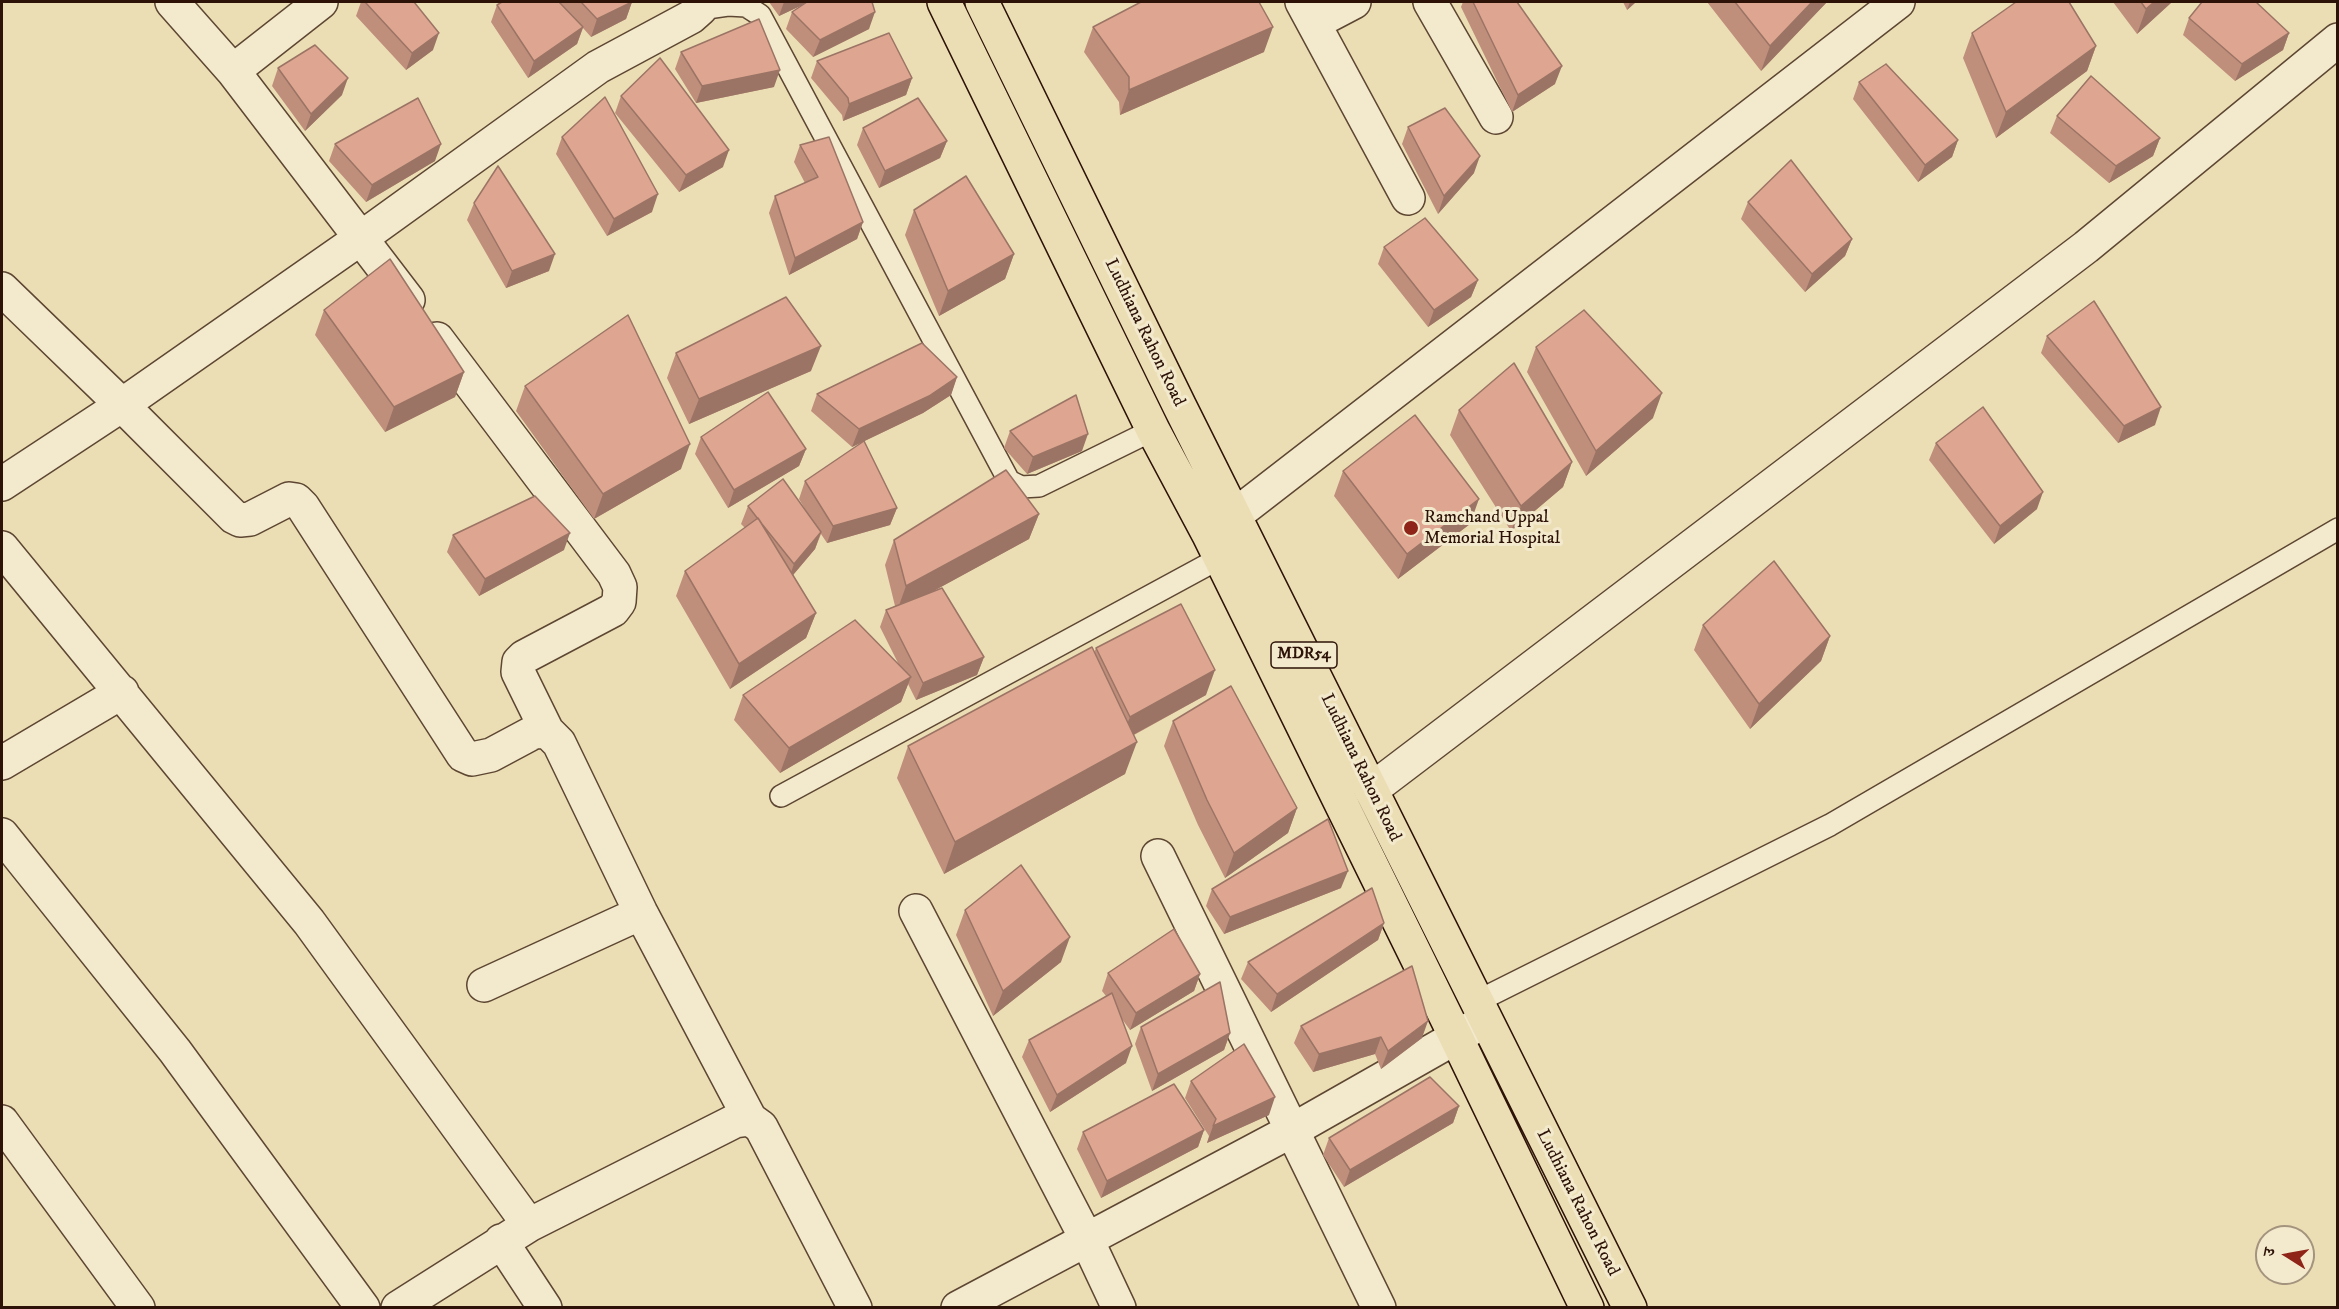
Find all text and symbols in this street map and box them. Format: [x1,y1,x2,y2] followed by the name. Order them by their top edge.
[1099,256,1189,410] street label: Ludhiana Rahon Road
[1424,507,1560,550] place label: Ramchand Uppal Memorial Hospital
[1402,519,1420,537] marker: Ramchand Uppal Memorial Hospital
[1271,642,1337,668] road number: MDR54
[1315,691,1405,845] street label: Ludhiana Rahon Road
[1531,1126,1623,1280] street label: Ludhiana Rahon Road
[2255,1225,2315,1285] north arrow
[2259,1246,2280,1258] text: उ

